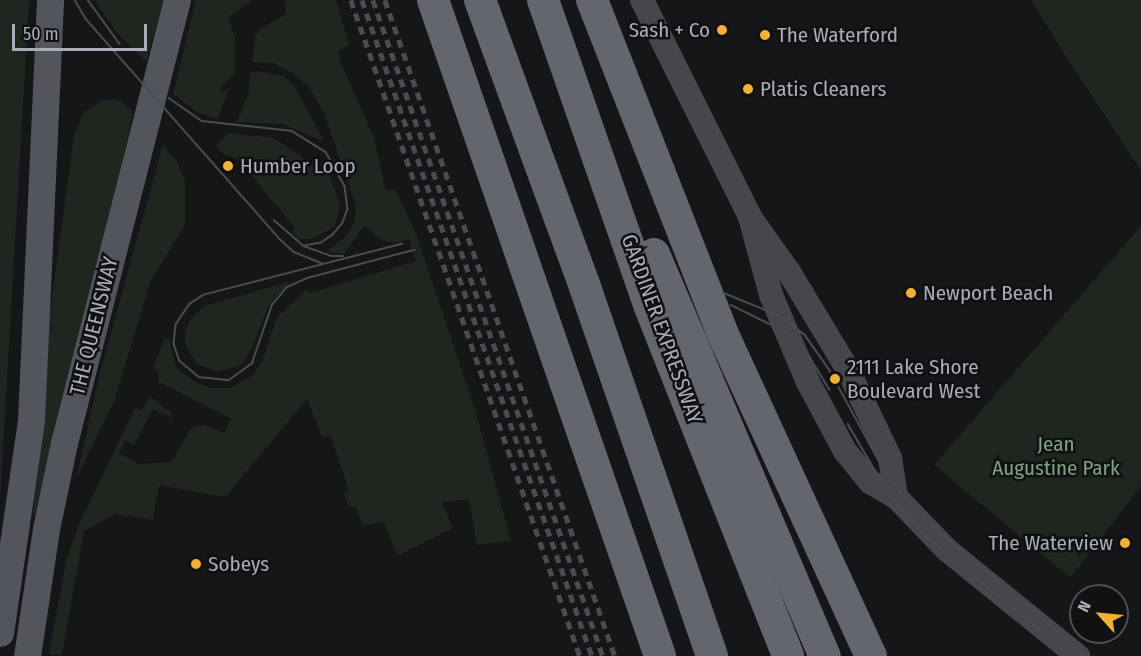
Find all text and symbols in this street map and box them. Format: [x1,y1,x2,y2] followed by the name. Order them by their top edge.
[15,12,150,50] scale bar
[629,17,710,43] place label: Sash + Co
[777,22,898,48] place label: The Waterford
[23,23,59,45] text: 50 m
[715,23,729,37] marker: Sash + Co
[758,28,772,42] marker: The Waterford
[760,76,886,102] place label: Platis Cleaners
[741,82,755,96] marker: Platis Cleaners
[240,153,356,179] place label: Humber Loop
[221,159,235,173] marker: Humber Loop
[616,231,708,427] street label: GARDINER EXPRESSWAY
[65,254,123,398] street label: THE QUEENSWAY
[923,280,1053,306] place label: Newport Beach
[904,286,918,300] marker: Newport Beach
[847,354,980,404] place label: 2111 Lake Shore Boulevard West
[828,372,842,386] marker: 2111 Lake Shore Boulevard West
[992,431,1120,481] park label: Jean Augustine Park
[988,530,1113,556] place label: The Waterview
[1118,536,1132,550] marker: The Waterview
[208,551,269,577] place label: Sobeys
[189,557,203,571] marker: Sobeys
[1069,584,1129,644] north arrow
[1074,598,1095,615] text: N

